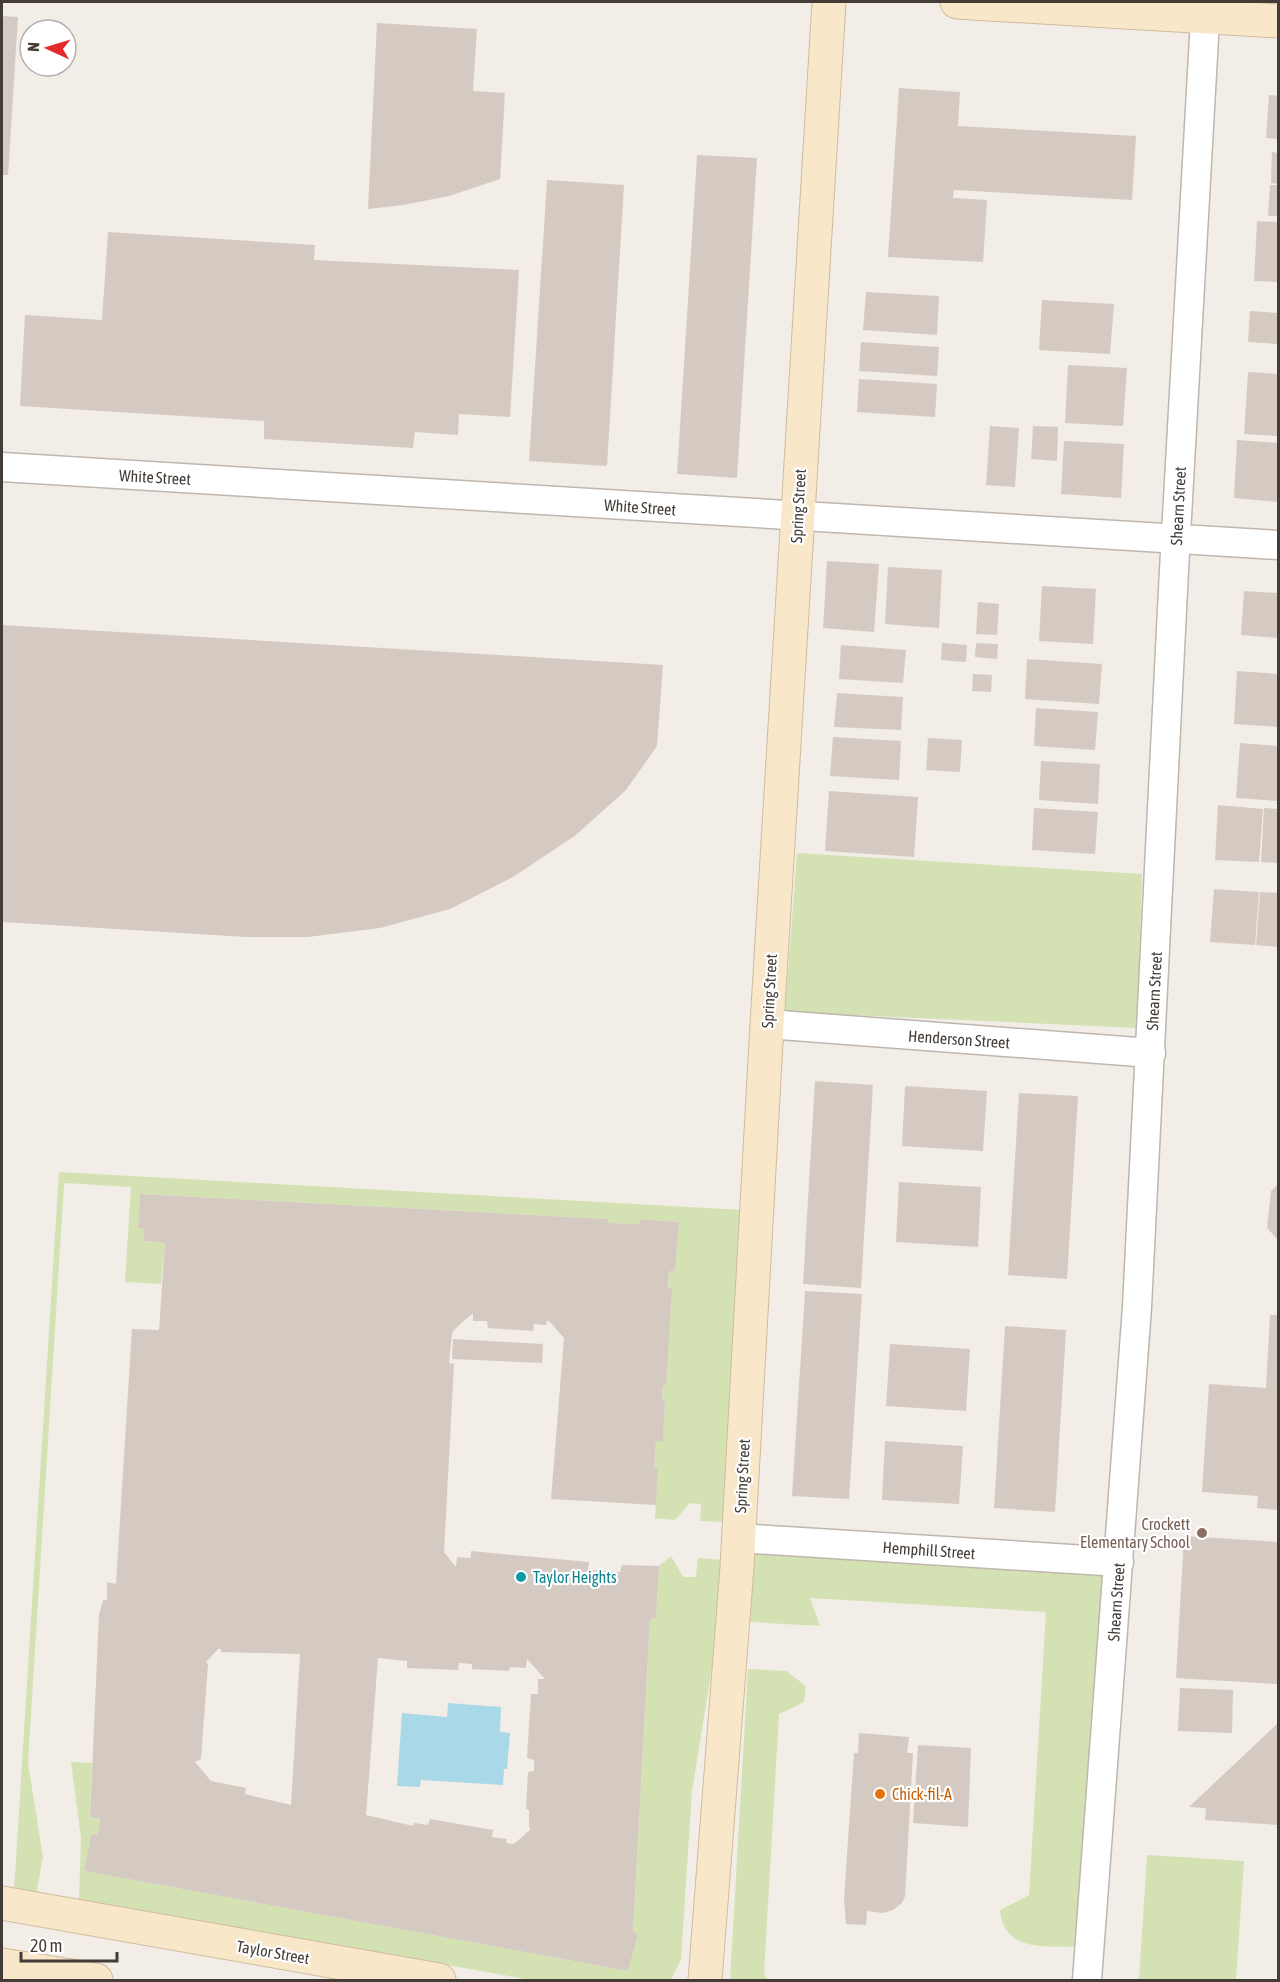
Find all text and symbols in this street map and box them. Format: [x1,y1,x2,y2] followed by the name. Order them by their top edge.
[18,18,78,78] north arrow
[24,42,42,52] text: N
[119,466,192,488] street label: White Street
[1167,466,1189,546] street label: Shearn Street
[787,468,810,544] street label: Spring Street
[603,496,677,519] street label: White Street
[1143,951,1165,1031] street label: Shearn Street
[758,953,781,1029] street label: Spring Street
[907,1026,1011,1052] street label: Henderson Street
[731,1438,754,1514] street label: Spring Street
[1080,1515,1191,1552] place label: Crockett Elementary School
[1195,1526,1209,1540] marker: Crockett Elementary School
[882,1538,976,1563] street label: Hemphill Street
[1104,1562,1128,1642] street label: Shearn Street
[533,1568,617,1587] place label: Taylor Heights
[514,1570,528,1584] marker: Taylor Heights
[892,1785,952,1803] place label: Chick-fil-A
[873,1787,887,1801] marker: Chick-fil-A
[21,1925,117,1963] scale bar
[30,1935,62,1956] text: 20 m
[235,1937,311,1968] street label: Taylor Street

